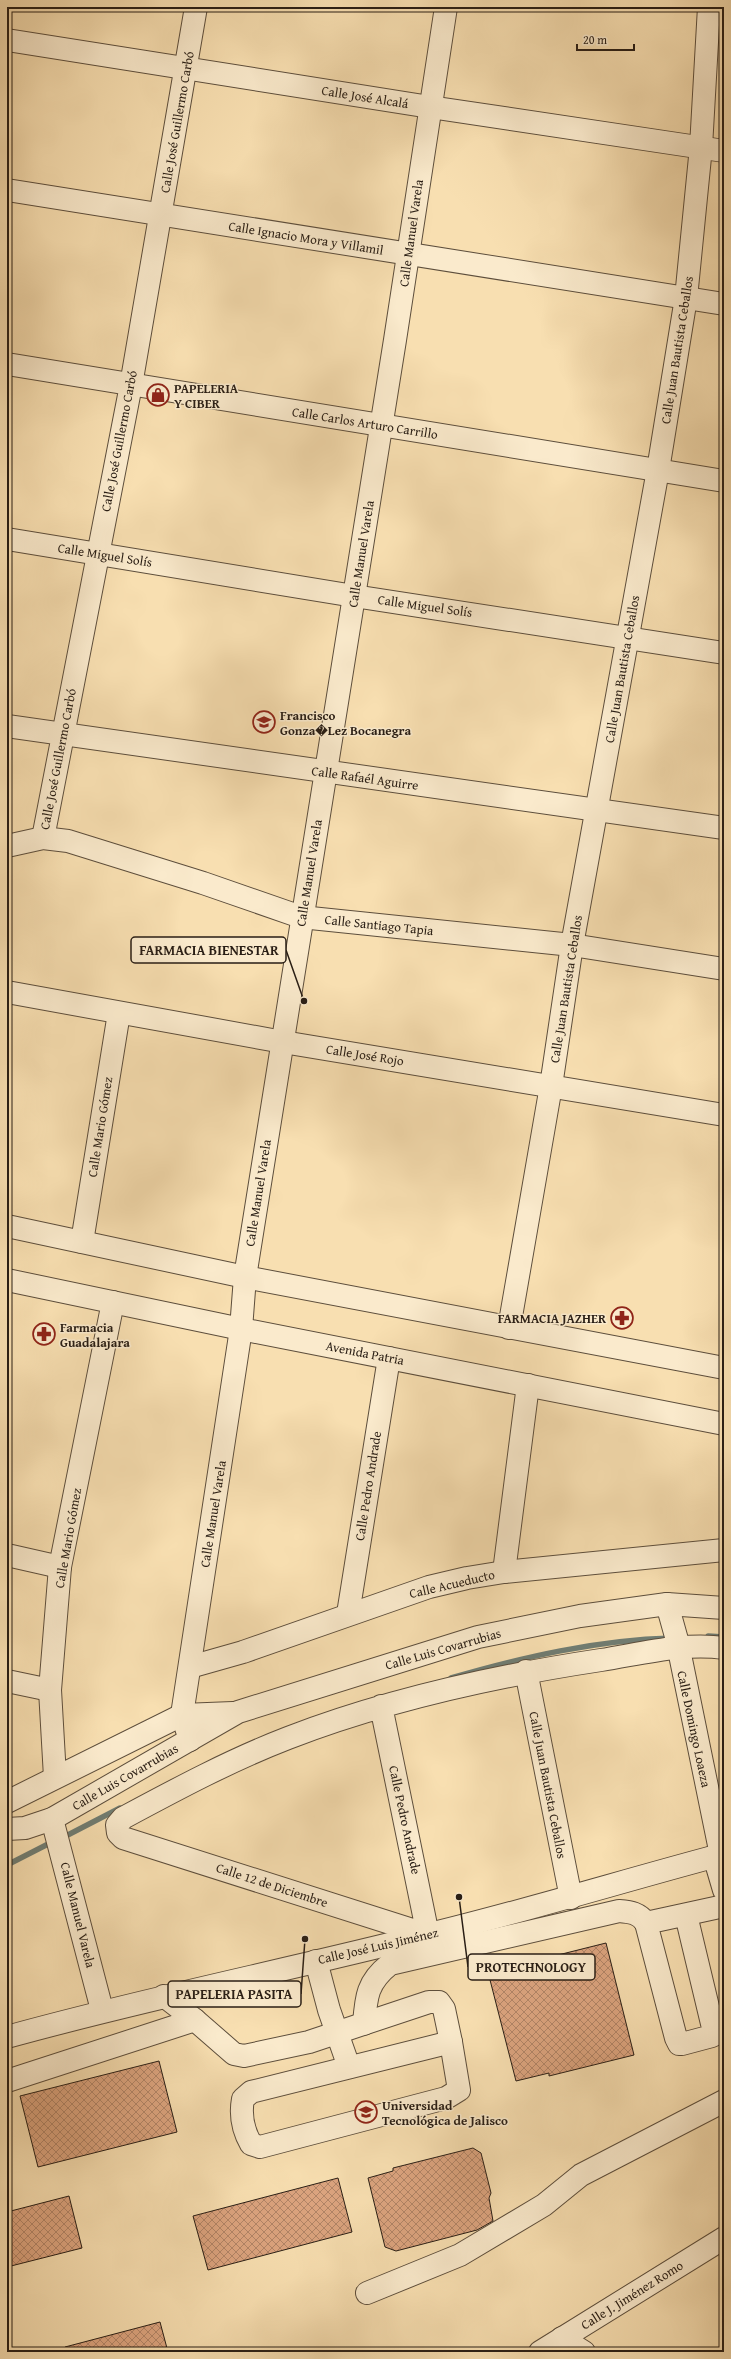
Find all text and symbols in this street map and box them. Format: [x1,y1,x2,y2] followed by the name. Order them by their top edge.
[577,26,634,52] scale bar
[583,31,607,48] text: 20 m
[155,49,199,194] street label: Calle José Guillermo Carbó
[320,81,411,113] street label: Calle José Alcalá
[394,177,428,288] street label: Calle Manuel Varela
[227,216,385,260] street label: Calle Ignacio Mora y Villamil
[656,275,698,425] street label: Calle Juan Bautista Ceballos
[96,368,142,513] street label: Calle José Guillermo Carbó
[174,379,239,413] place label: PAPELERIA Y CIBER
[145,382,171,408] shop icon: PAPELERIA Y CIBER
[291,402,440,444] street label: Calle Carlos Arturo Carrillo
[343,498,379,609] street label: Calle Manuel Varela
[56,538,154,572] street label: Calle Miguel Solís
[376,590,474,622] street label: Calle Miguel Solís
[600,594,644,744] street label: Calle Juan Bautista Ceballos
[35,686,81,831] street label: Calle José Guillermo Carbó
[280,706,411,740] place label: Francisco Gonza�Lez Bocanegra
[251,709,277,735] school or university icon: Francisco Gonza�Lez Bocanegra
[310,761,420,795] street label: Calle Rafaél Aguirre
[291,817,327,928] street label: Calle Manuel Varela
[324,910,435,940] street label: Calle Santiago Tapia
[545,914,587,1064] street label: Calle Juan Bautista Ceballos
[131,937,286,963] callout: FARMACIA BIENESTAR
[139,940,279,960] text: FARMACIA BIENESTAR
[325,1039,406,1071] street label: Calle José Rojo
[83,1075,117,1179] street label: Calle Mario Gómez
[240,1137,276,1248] street label: Calle Manuel Varela
[609,1305,635,1331] pharmacy icon: FARMACIA JAZHER
[498,1309,607,1328] place label: FARMACIA JAZHER
[60,1318,130,1352] place label: Farmacia Guadalajara
[31,1321,57,1347] pharmacy icon: Farmacia Guadalajara
[324,1336,407,1370] street label: Avenida Patria
[350,1430,386,1542] street label: Calle Pedro Andrade
[195,1458,231,1569] street label: Calle Manuel Varela
[50,1486,86,1590] street label: Calle Mario Gómez
[407,1565,497,1603] street label: Calle Acueducto
[383,1623,503,1675] street label: Calle Luis Covarrubias
[672,1669,716,1790] street label: Calle Domingo Loaeza
[524,1710,572,1860] street label: Calle Juan Bautista Ceballos
[68,1739,182,1815] street label: Calle Luis Covarrubias
[384,1764,426,1876] street label: Calle Pedro Andrade
[214,1858,330,1912] street label: Calle 12 de Diciembre
[56,1860,101,1971] street label: Calle Manuel Varela
[316,1923,440,1969] street label: Calle José Luis Jiménez
[468,1954,595,1980] callout: PROTECHNOLOGY
[476,1957,587,1977] text: PROTECHNOLOGY
[168,1981,301,2007] callout: PAPELERIA PASITA
[176,1984,292,2004] text: PAPELERIA PASITA
[382,2096,508,2130] place label: Universidad Tecnológica de Jalisco
[353,2099,379,2125] school or university icon: Universidad Tecnológica de Jalisco
[577,2256,687,2334] street label: Calle J. Jiménez Romo

